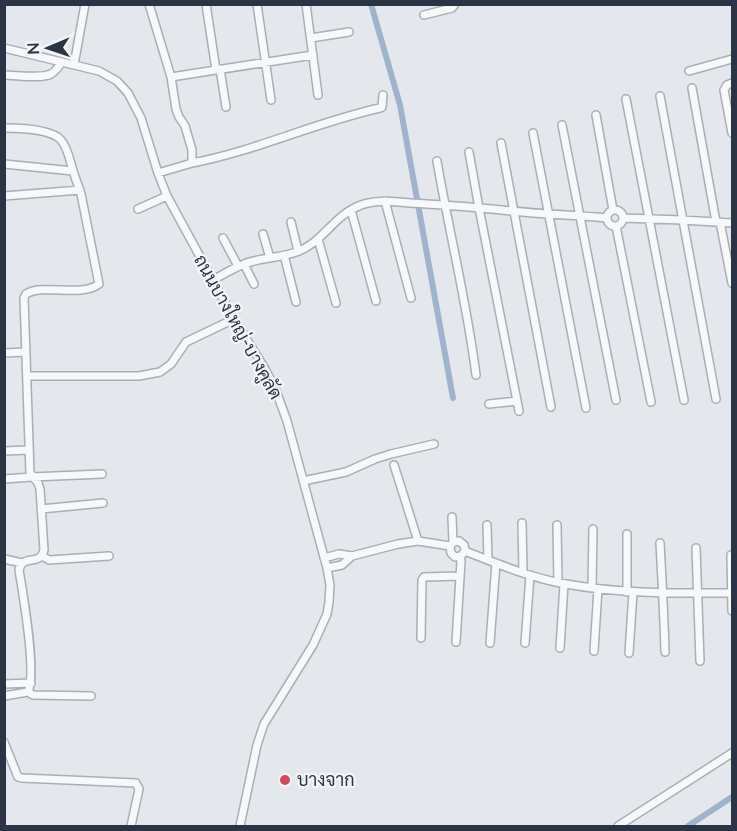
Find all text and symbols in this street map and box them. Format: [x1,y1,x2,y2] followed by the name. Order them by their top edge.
[18,18,78,78] north arrow
[23,42,42,55] text: N
[187,250,289,404] street label: ถนนบางใหญ่-บางคูลัด
[297,768,355,790] place label: บางจาก
[278,773,292,787] marker: บางจาก

